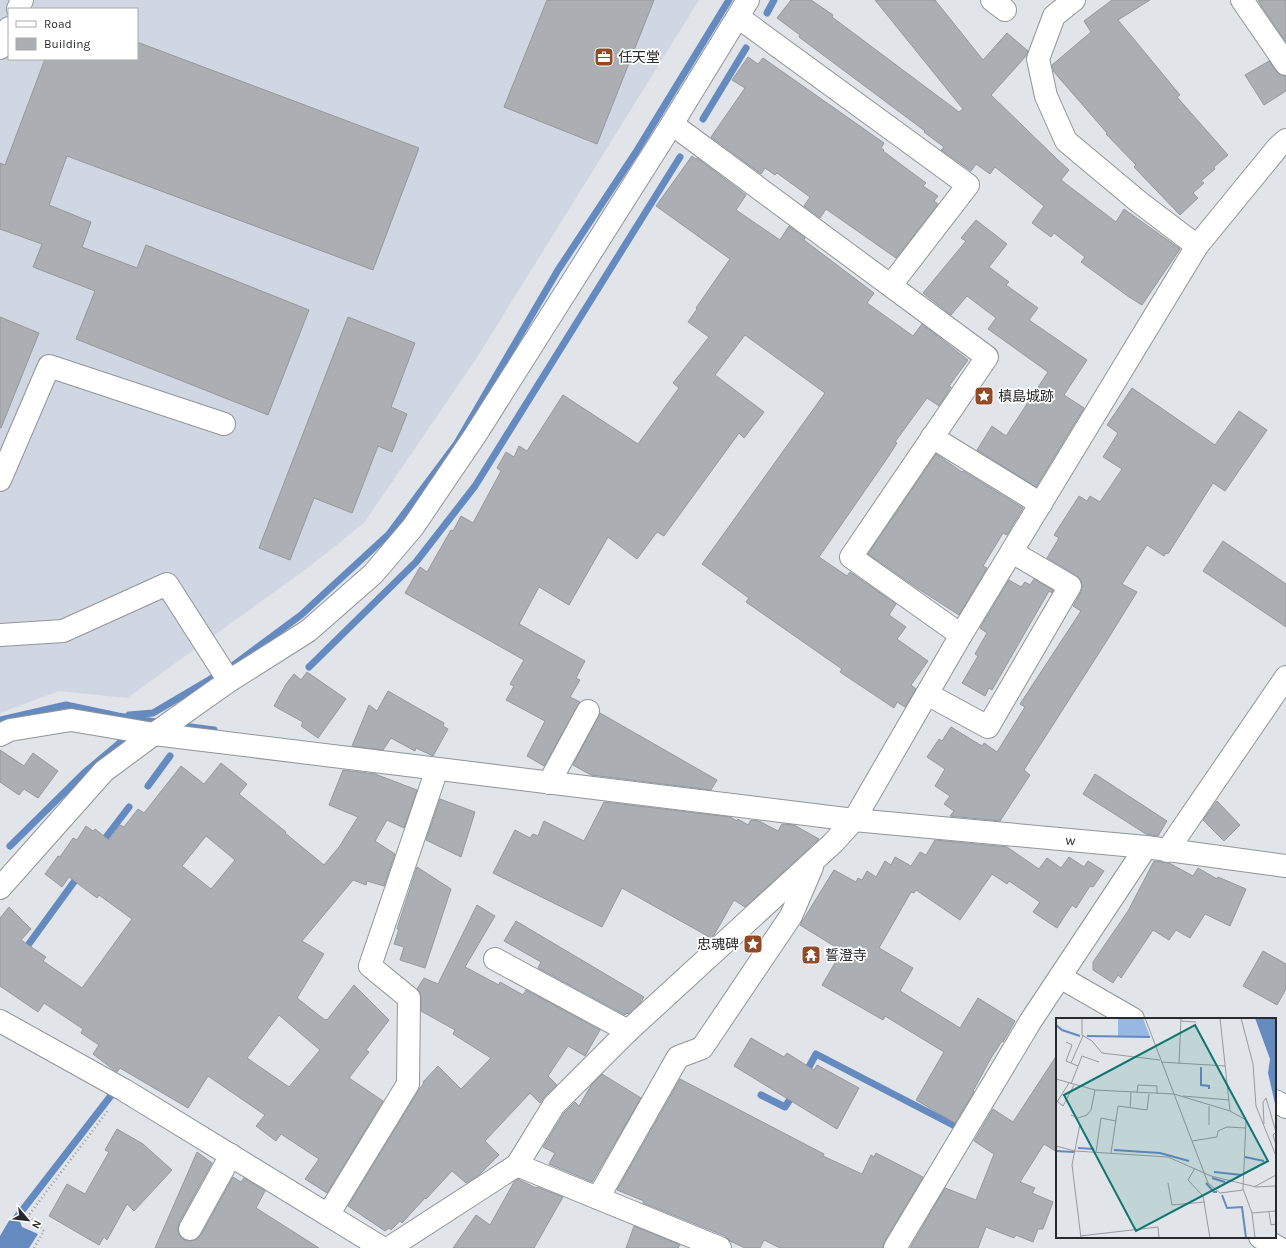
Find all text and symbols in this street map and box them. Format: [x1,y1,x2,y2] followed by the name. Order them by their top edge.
[8,8,138,60] legend
[44,17,72,31] text: Road
[44,37,91,51] text: Building
[593,46,615,68] office icon: 任天堂
[618,49,660,66] place label: 任天堂
[973,385,995,407] place icon: 槙島城跡
[998,388,1054,405] place label: 槙島城跡
[1065,832,1076,849] street label: w
[742,933,764,955] place icon: 忠魂碑
[697,936,739,953] place label: 忠魂碑
[800,944,822,966] temple icon: 誓澄寺
[825,947,867,964] place label: 誓澄寺
[1056,1018,1276,1238] inset map
[8,1200,48,1240] north arrow
[29,1218,44,1231] text: N

